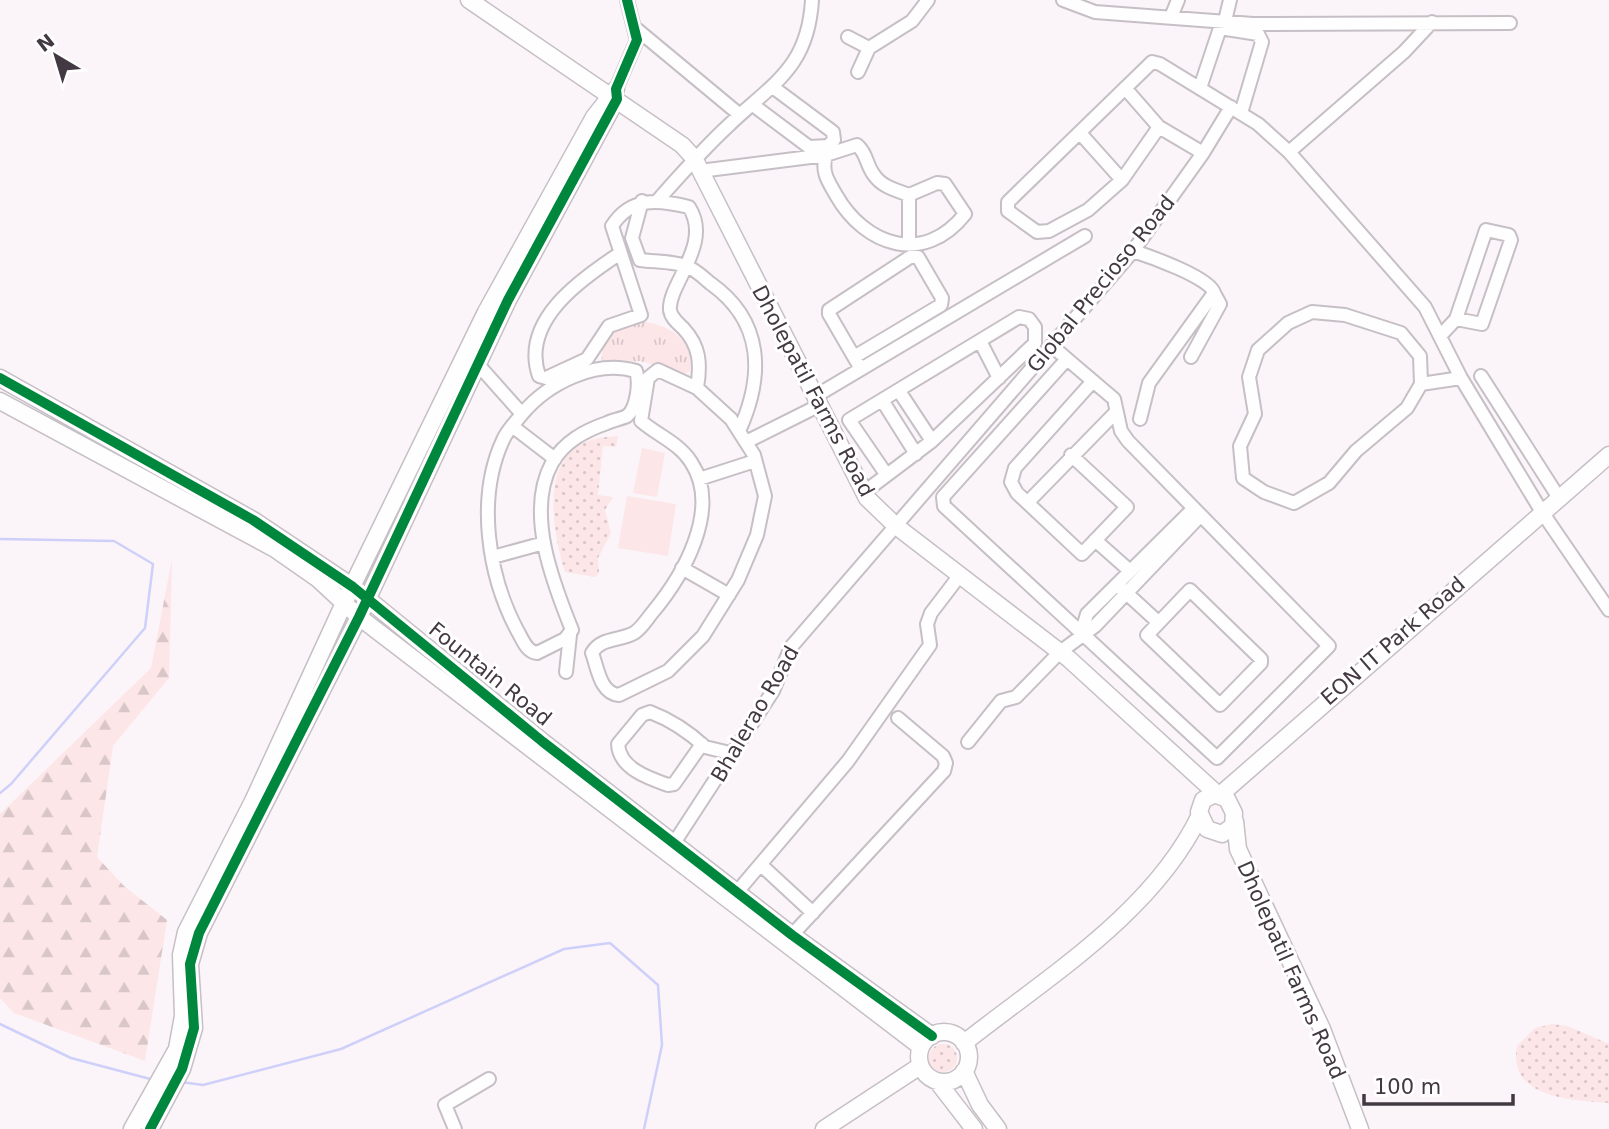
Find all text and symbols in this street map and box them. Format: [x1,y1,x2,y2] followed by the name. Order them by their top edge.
[21,21,91,91] north arrow
[32,29,59,56] text: N
[1022,191,1180,377] street label: Global Precioso Road
[747,281,879,501] street label: Dholepatil Farms Road
[1316,572,1470,710] street label: EON IT Park Road
[424,617,556,731] street label: Fountain Road
[706,642,804,786] street label: Bhalerao Road
[1232,857,1350,1083] street label: Dholepatil Farms Road
[1364,1062,1513,1106] scale bar
[1374,1075,1441,1099] text: 100 m

